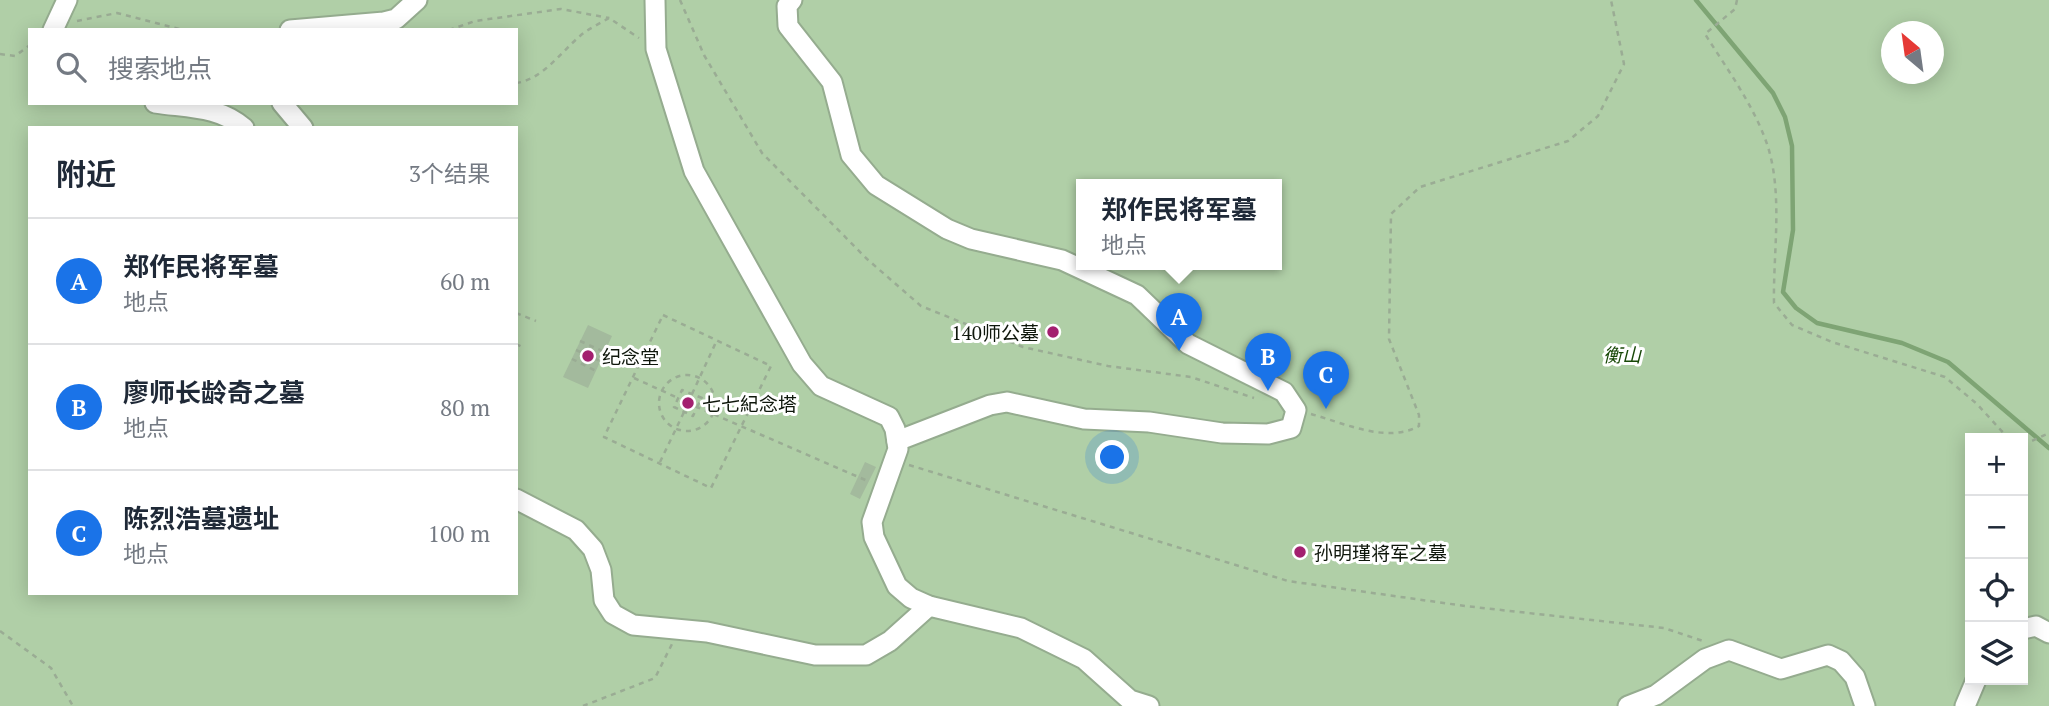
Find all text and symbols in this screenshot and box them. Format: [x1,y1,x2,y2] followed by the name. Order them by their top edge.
[1881,21,1944,84] north arrow
[28,28,518,105] search box
[52,48,90,86] icon: search
[108,51,212,85] text: 搜索地点
[56,154,116,194] text: 附近
[409,158,490,189] text: 3个结果
[1076,179,1282,270] popup
[1101,192,1257,226] text: 郑作民将军墓
[1101,229,1147,260] text: 地点
[123,249,279,283] text: 郑作民将军墓
[71,266,87,297] text: A
[440,266,490,297] text: 60 m
[123,286,169,317] text: 地点
[1156,293,1202,351] pin: A
[952,320,1039,345] place label: 140师公墓
[1045,324,1061,340] marker: 140师公墓
[1245,333,1291,391] pin: B
[1603,342,1642,367] park label: 衡山
[602,344,659,369] place label: 纪念堂
[580,348,596,364] marker: 纪念堂
[1303,351,1349,409] pin: C
[123,375,305,409] text: 廖师长龄奇之墓
[702,391,797,416] place label: 七七紀念塔
[72,392,86,423] text: B
[440,392,490,423] text: 80 m
[680,395,696,411] marker: 七七紀念塔
[123,412,169,443] text: 地点
[1965,433,2028,685] map controls
[1965,433,2028,496] button: +
[1095,440,1129,474] your location
[1965,496,2028,559] button: −
[123,501,279,535] text: 陈烈浩墓遗址
[72,518,87,549] text: C
[428,518,490,549] text: 100 m
[123,538,169,569] text: 地点
[1314,540,1447,565] place label: 孙明瑾将军之墓
[1292,544,1308,560] marker: 孙明瑾将军之墓
[1965,559,2028,622] button: locate
[1965,622,2028,685] button: layers

